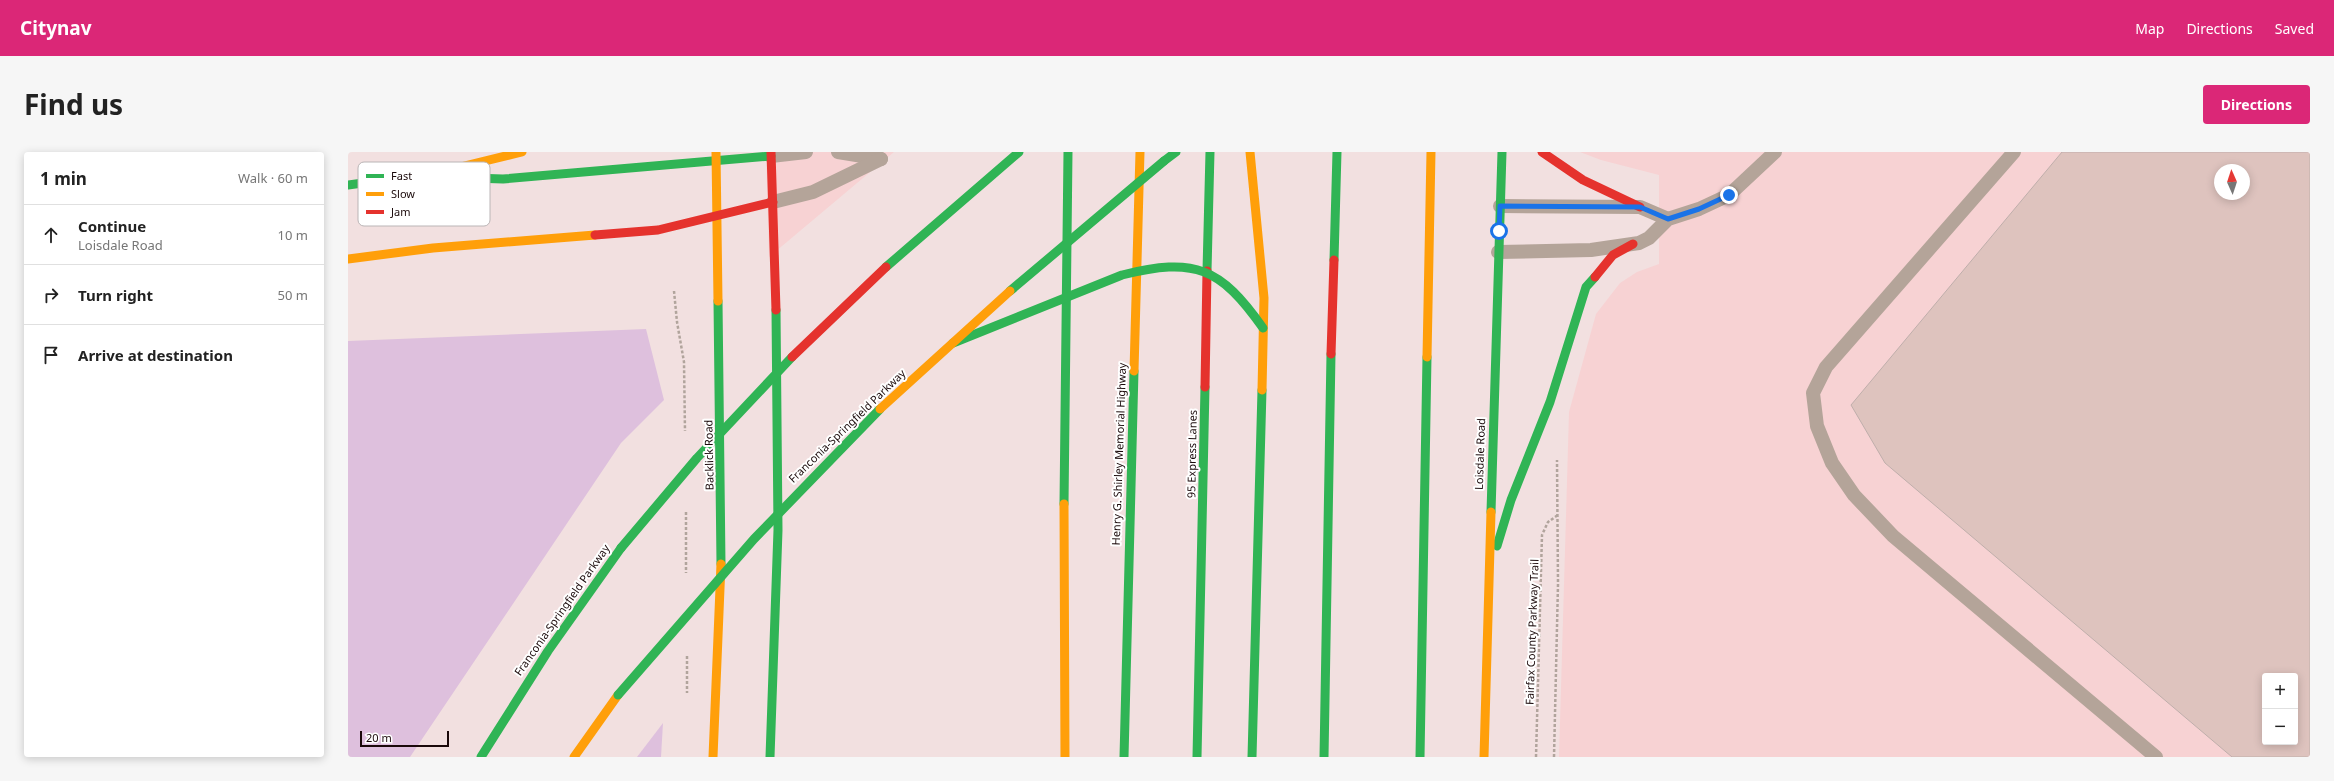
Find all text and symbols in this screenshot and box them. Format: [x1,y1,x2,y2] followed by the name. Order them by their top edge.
[20,15,92,41] text: Citynav
[2135,19,2164,38] text: Map
[2186,19,2253,38] text: Directions
[2275,19,2314,38] text: Saved
[24,85,123,123] text: Find us
[2203,85,2310,124] button: Directions
[358,162,490,226] legend
[2214,164,2250,200] north arrow
[40,167,87,190] text: 1 min
[391,168,412,183] text: Fast
[238,169,308,187] text: Walk · 60 m
[391,186,415,201] text: Slow
[1720,186,1738,204] route end
[390,204,410,219] text: Jam
[78,216,146,236] text: Continue
[1490,222,1508,240] route start
[40,224,62,246] icon: ahead
[278,226,308,244] text: 10 m
[78,236,163,254] text: Loisdale Road
[40,284,62,306] icon: right
[78,285,153,305] text: Turn right
[278,286,308,304] text: 50 m
[40,344,62,366] icon: arrive
[78,345,233,365] text: Arrive at destination
[1108,362,1129,546] street label: Henry G. Shirley Memorial Highway
[785,365,909,486] street label: Franconia-Springfield Parkway
[1183,410,1200,498] street label: 95 Express Lanes
[1471,418,1488,490] street label: Loisdale Road
[700,420,717,490] street label: Backlick Road
[510,541,613,678] street label: Franconia-Springfield Parkway
[1521,559,1542,705] street label: Fairfax County Parkway Trail
[2262,673,2298,745] map controls
[2262,673,2298,709] button: +
[2262,709,2298,745] button: −
[360,729,449,748] scale bar
[366,730,392,745] text: 20 m

